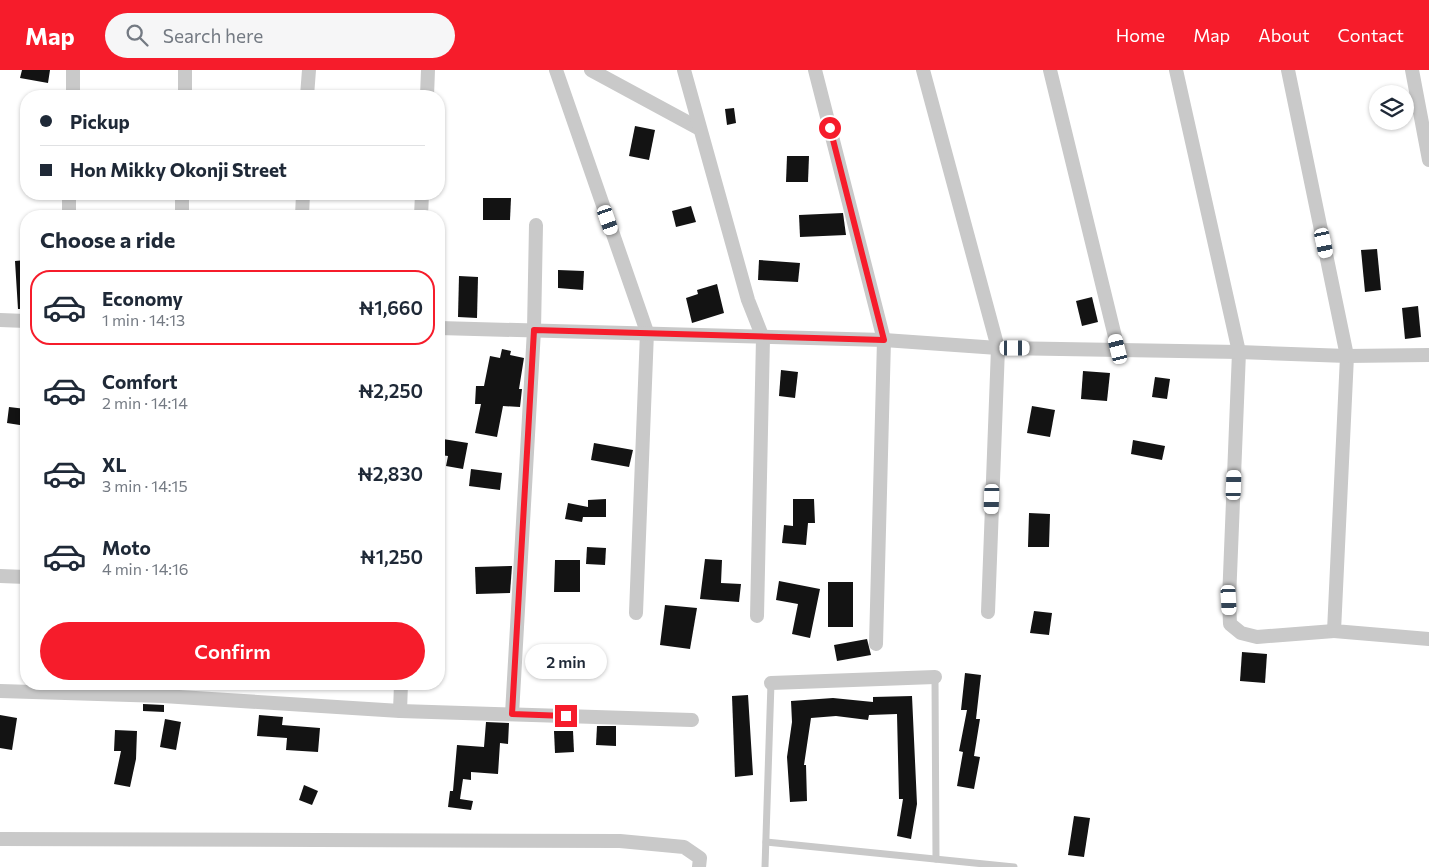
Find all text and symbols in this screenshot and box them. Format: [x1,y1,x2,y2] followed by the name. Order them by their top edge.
[105,13,455,58] search box
[25,21,75,50] text: Map
[123,21,151,49] icon: search
[163,24,263,47] text: Search here
[1116,24,1165,46] text: Home
[1193,24,1230,46] text: Map
[1258,24,1310,46] text: About
[1338,24,1404,46] text: Contact
[1369,85,1414,130] map controls
[1369,85,1414,130] button: layers
[70,110,130,133] text: Pickup
[819,117,841,139] route start
[70,158,287,181] text: Hon Mikky Okonji Street
[596,203,619,237] car
[40,226,175,253] text: Choose a ride
[1313,227,1334,259] car
[42,285,87,330] icon: car
[102,287,183,310] text: Economy
[359,296,423,319] text: ₦1,660
[102,310,185,329] text: 1 min · 14:13
[1107,333,1128,365] car
[1000,341,1030,356] car
[42,368,87,413] icon: car
[102,370,178,393] text: Comfort
[358,379,423,402] text: ₦2,250
[102,393,188,412] text: 2 min · 14:14
[42,451,87,496] icon: car
[102,453,127,476] text: XL
[358,462,423,485] text: ₦2,830
[1225,470,1242,500] car
[102,476,188,495] text: 3 min · 14:15
[983,484,1000,514] car
[42,534,87,579] icon: car
[102,536,151,559] text: Moto
[360,545,423,568] text: ₦1,250
[102,559,189,578] text: 4 min · 14:16
[1220,585,1237,615] car
[40,622,425,680] button: Confirm
[525,644,607,678] callout: 2 min
[546,652,586,671] text: 2 min
[555,705,577,727] route end

